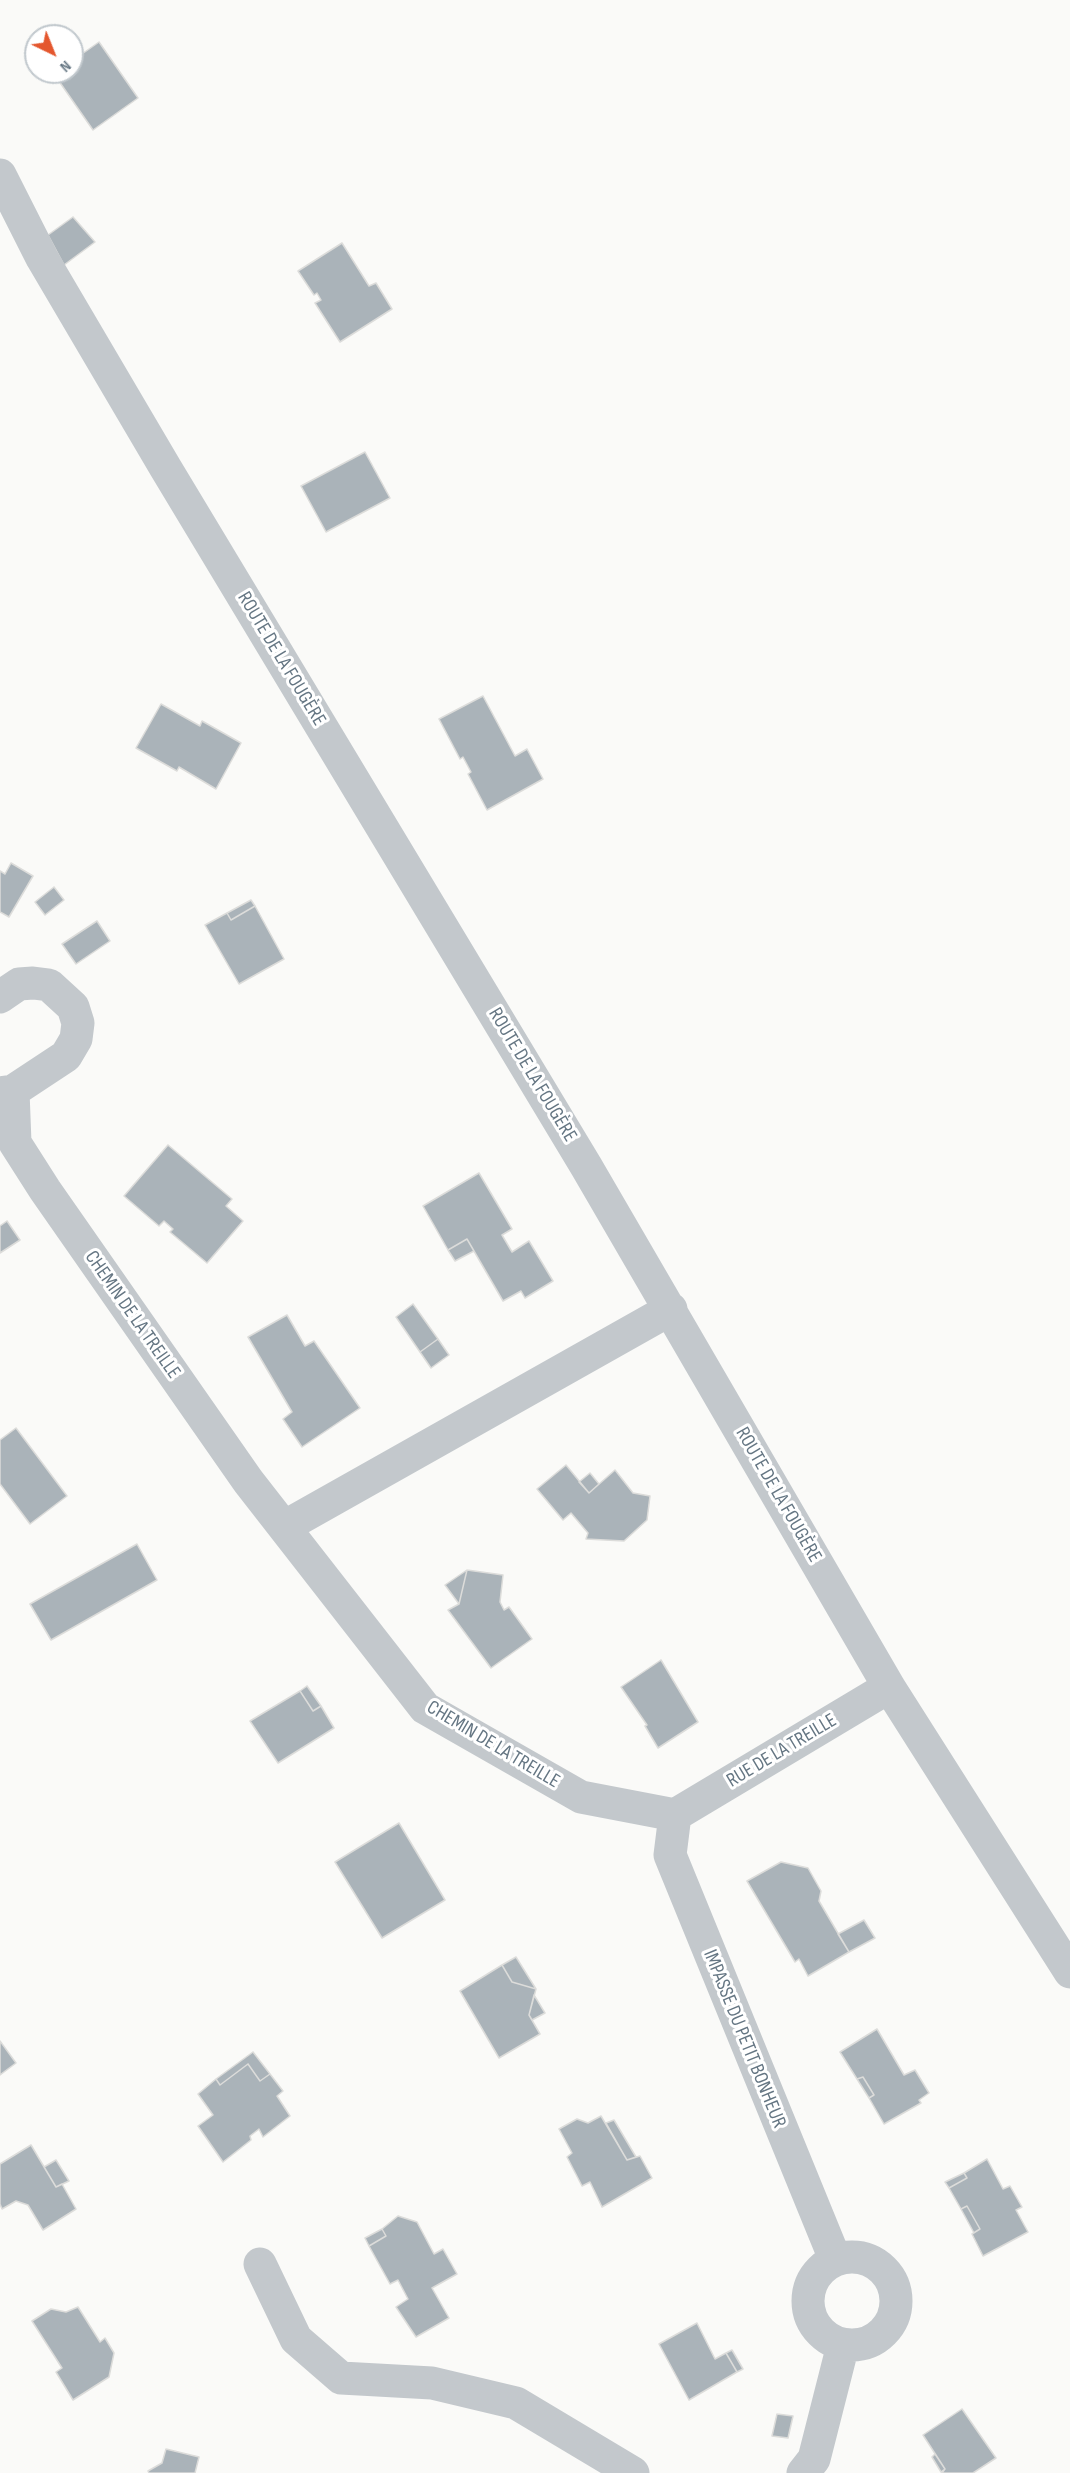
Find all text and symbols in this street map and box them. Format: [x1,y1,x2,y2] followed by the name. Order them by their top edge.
[24,24,84,84] north arrow
[56,56,75,76] text: N
[232,588,330,730] street label: ROUTE DE LA FOUGÈRE
[483,1004,581,1146] street label: ROUTE DE LA FOUGÈRE
[79,1246,185,1384] street label: CHEMIN DE LA TREILLE
[730,1423,826,1567] street label: ROUTE DE LA FOUGÈRE
[422,1696,564,1794] street label: CHEMIN DE LA TREILLE
[723,1709,841,1793] street label: RUE DE LA TREILLE
[697,1946,791,2132] street label: IMPASSE DU PETIT BONHEUR

